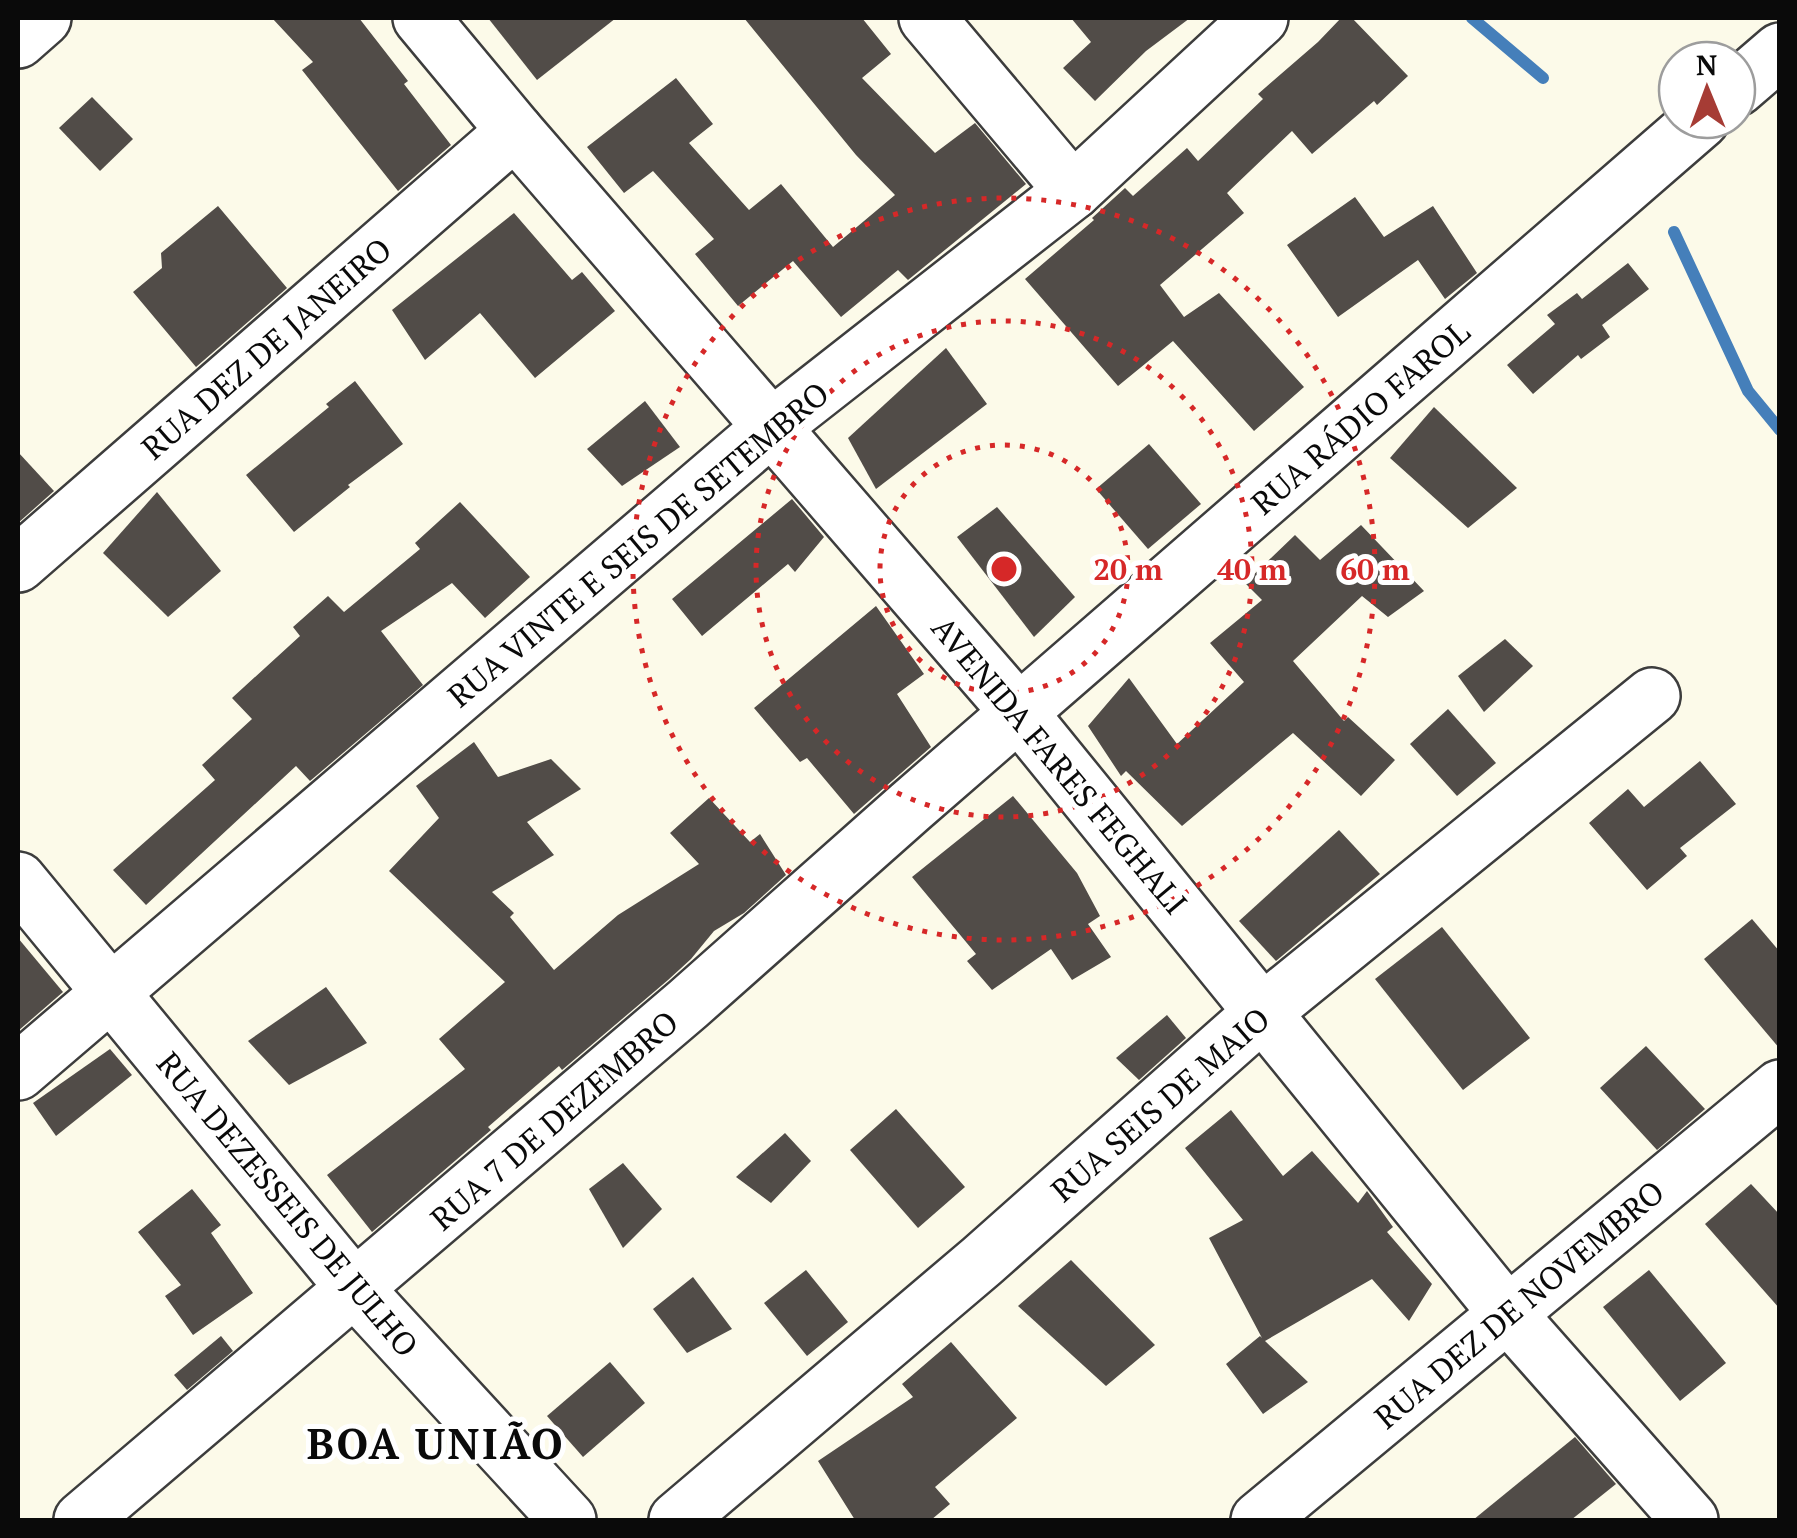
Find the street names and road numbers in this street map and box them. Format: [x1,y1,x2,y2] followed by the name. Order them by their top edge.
[132,228,400,468] street label: RUA DEZ DE JANEIRO
[1242,310,1478,523] street label: RUA RÁDIO FAROL
[439,372,837,716] street label: RUA VINTE E SEIS DE SETEMBRO
[923,607,1197,923] street label: AVENIDA FARES FEGHALI
[1042,997,1278,1211] street label: RUA SEIS DE MAIO
[421,1001,687,1239] street label: RUA 7 DE DEZEMBRO
[148,1043,428,1365] street label: RUA DEZESSEIS DE JULHO
[1366,1170,1672,1438] street label: RUA DEZ DE NOVEMBRO

